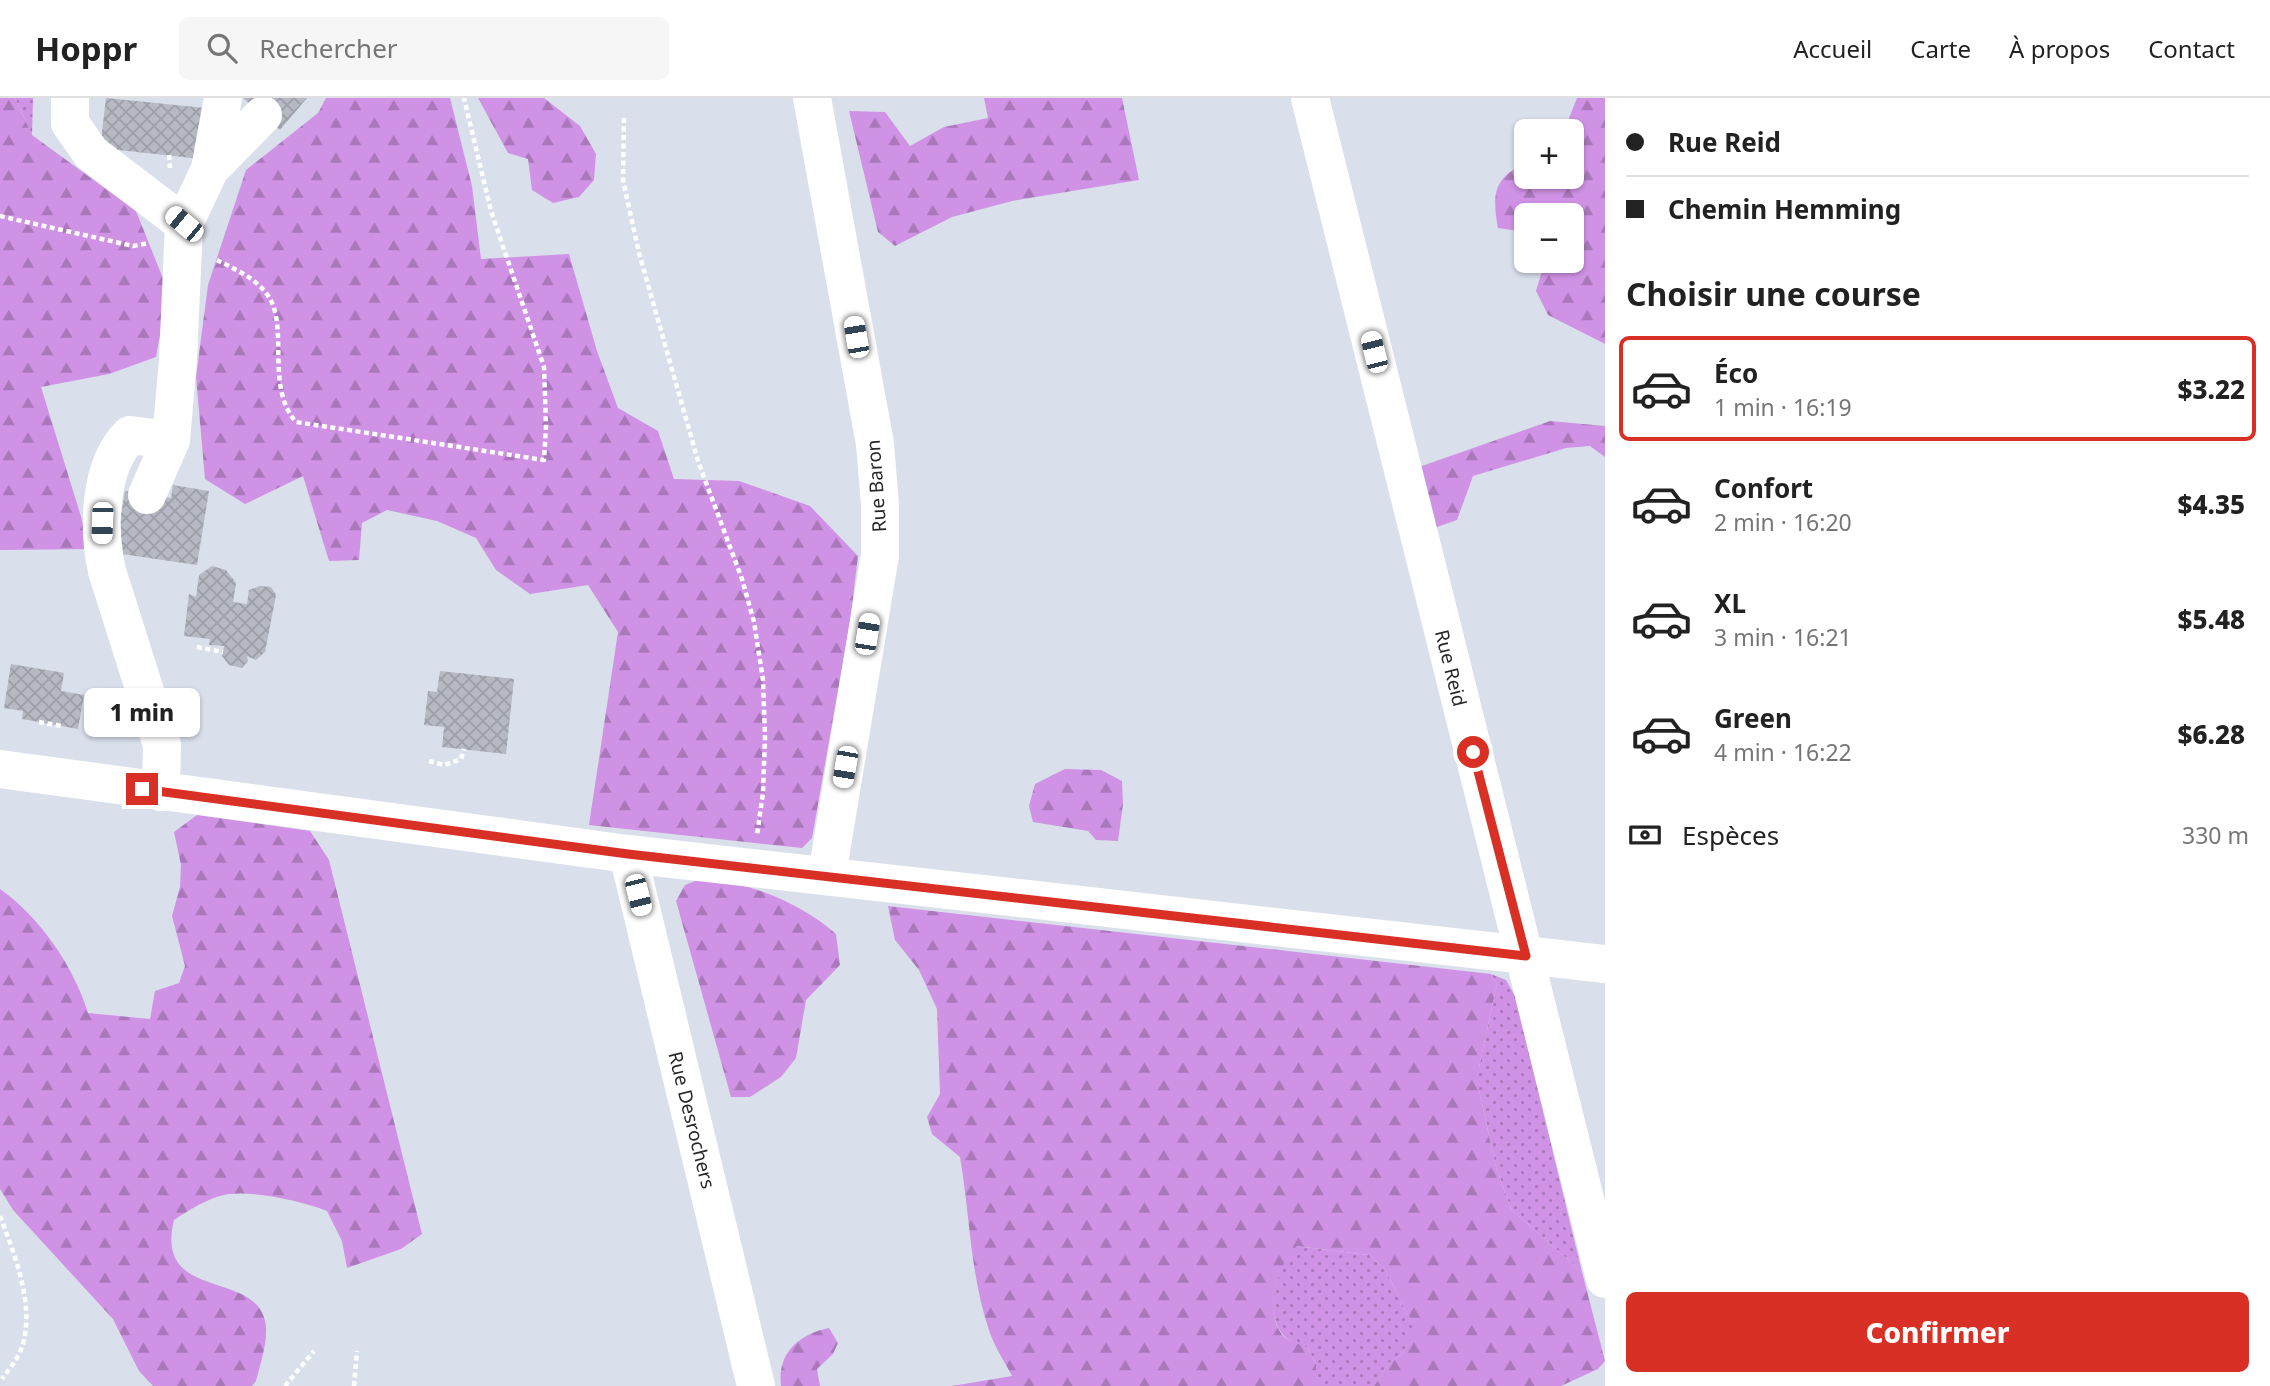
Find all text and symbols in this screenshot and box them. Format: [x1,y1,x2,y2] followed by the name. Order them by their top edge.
[179,17,669,80] search box
[35,26,137,71] text: Hoppr
[203,29,241,67] icon: search
[259,30,398,66] text: Rechercher
[1793,32,1872,65] text: Accueil
[1910,32,1971,65] text: Carte
[2009,32,2110,65] text: À propos
[2148,32,2235,65] text: Contact
[1514,119,1584,273] map controls
[1514,119,1584,189] button: +
[1668,124,1781,160] text: Rue Reid
[1668,191,1901,227] text: Chemin Hemming
[162,202,207,246] car
[1514,203,1584,273] button: −
[1626,272,1921,315] text: Choisir une course
[843,314,870,360] car
[1359,329,1390,375] car
[1714,355,1758,391] text: Éco
[1630,357,1693,420] icon: car
[2178,371,2245,407] text: $3.22
[1714,391,1852,423] text: 1 min · 16:19
[860,439,892,533] street label: Rue Baron
[1714,470,1813,506] text: Confort
[1630,472,1693,535] icon: car
[2178,486,2245,522] text: $4.35
[91,502,114,544] car
[1714,506,1852,538] text: 2 min · 16:20
[1714,585,1746,621] text: XL
[1630,587,1693,650] icon: car
[2178,601,2245,637] text: $5.48
[854,612,881,656] car
[1714,621,1852,653] text: 3 min · 16:21
[1429,627,1473,709] street label: Rue Reid
[84,688,200,736] callout: 1 min
[110,696,174,728] text: 1 min
[1714,700,1792,736] text: Green
[1630,702,1693,765] icon: car
[2178,716,2245,752] text: $6.28
[1457,736,1489,768] route start
[1714,736,1852,768] text: 4 min · 16:22
[832,744,859,790] car
[126,773,158,805] route end
[1626,816,1664,854] icon: cash
[1682,817,1779,853] text: Espèces
[2182,819,2249,851] text: 330 m
[623,872,654,918] car
[662,1049,722,1191] street label: Rue Desrochers
[1626,1292,2249,1372] button: Confirmer

